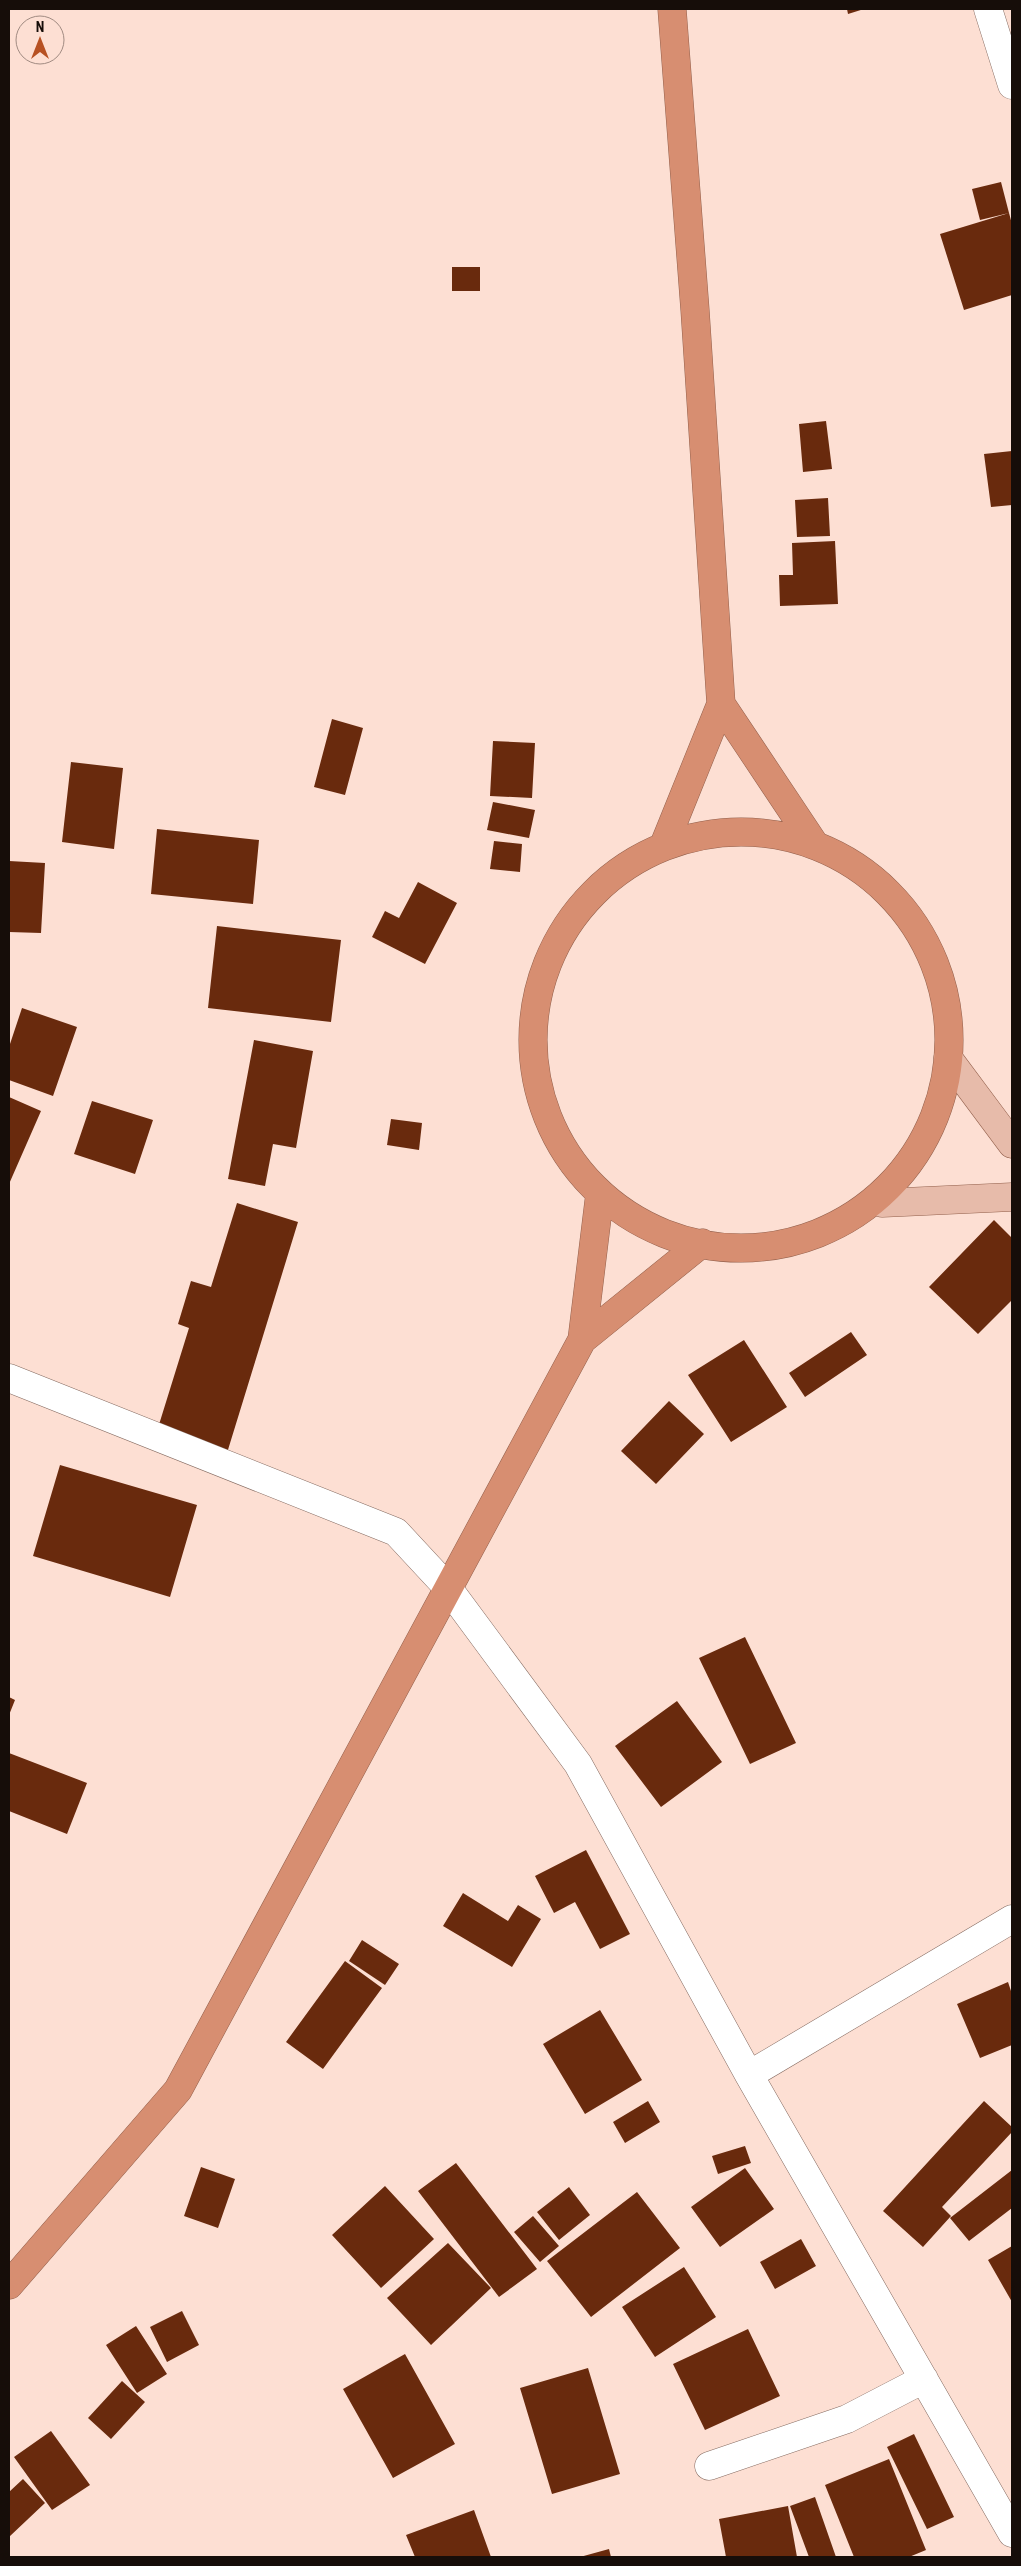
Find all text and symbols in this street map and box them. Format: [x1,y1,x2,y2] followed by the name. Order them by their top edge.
[15,15,65,65] north arrow
[36,19,44,35] text: N

